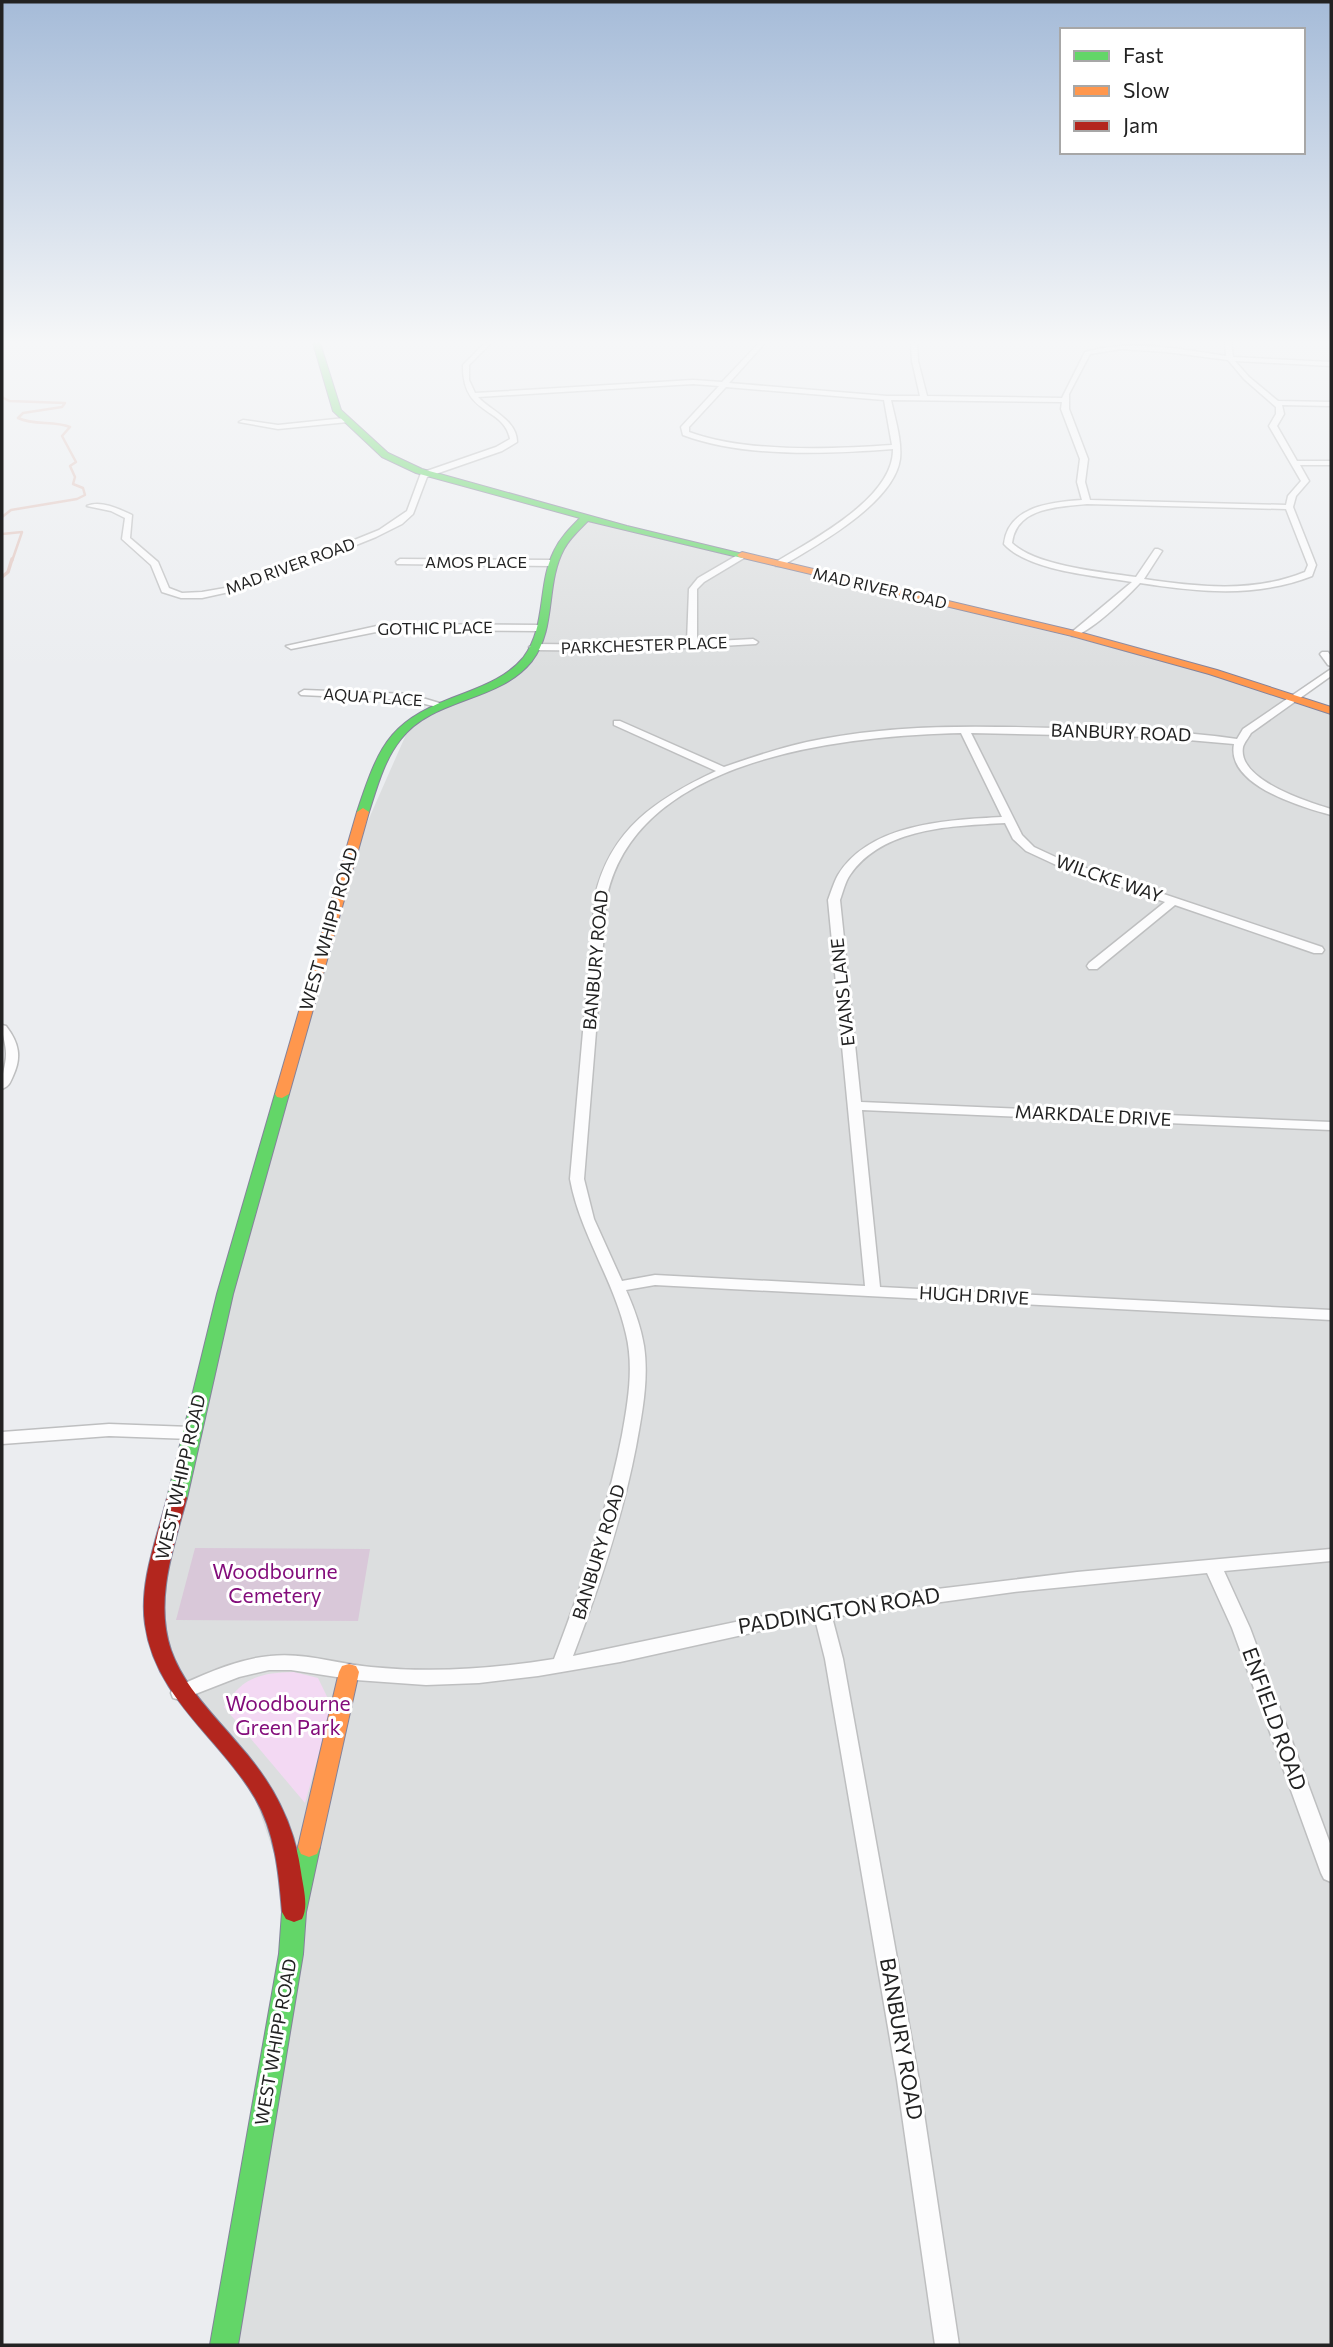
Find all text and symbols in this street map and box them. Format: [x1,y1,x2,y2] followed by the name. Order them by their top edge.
[1060,28,1305,154] legend
[1123,42,1164,67] text: Fast
[1123,77,1170,102] text: Slow
[1123,112,1158,137] text: Jam
[222,533,357,598] street label: MAD RIVER ROAD
[425,552,527,571] street label: AMOS PLACE
[811,563,949,612] street label: MAD RIVER ROAD
[377,617,493,638] street label: GOTHIC PLACE
[560,632,728,657] street label: PARKCHESTER PLACE
[323,684,423,709] street label: AQUA PLACE
[1050,719,1192,745] street label: BANBURY ROAD
[294,845,362,1013] street label: WEST WHIPP ROAD
[1053,849,1166,907] street label: WILCKE WAY
[578,889,612,1031] street label: BANBURY ROAD
[825,937,859,1047] street label: EVANS LANE
[1014,1100,1172,1130] street label: MARKDALE DRIVE
[918,1281,1030,1309] street label: HUGH DRIVE
[150,1392,210,1562] street label: WEST WHIPP ROAD
[567,1481,629,1622] street label: BANBURY ROAD
[212,1558,338,1607] park label: Woodbourne Cemetery
[736,1581,942,1638] street label: PADDINGTON ROAD
[1238,1644,1313,1793] street label: ENFIELD ROAD
[225,1690,351,1739] park label: Woodbourne Green Park
[876,1956,929,2122] street label: BANBURY ROAD
[250,1957,301,2127] street label: WEST WHIPP ROAD

